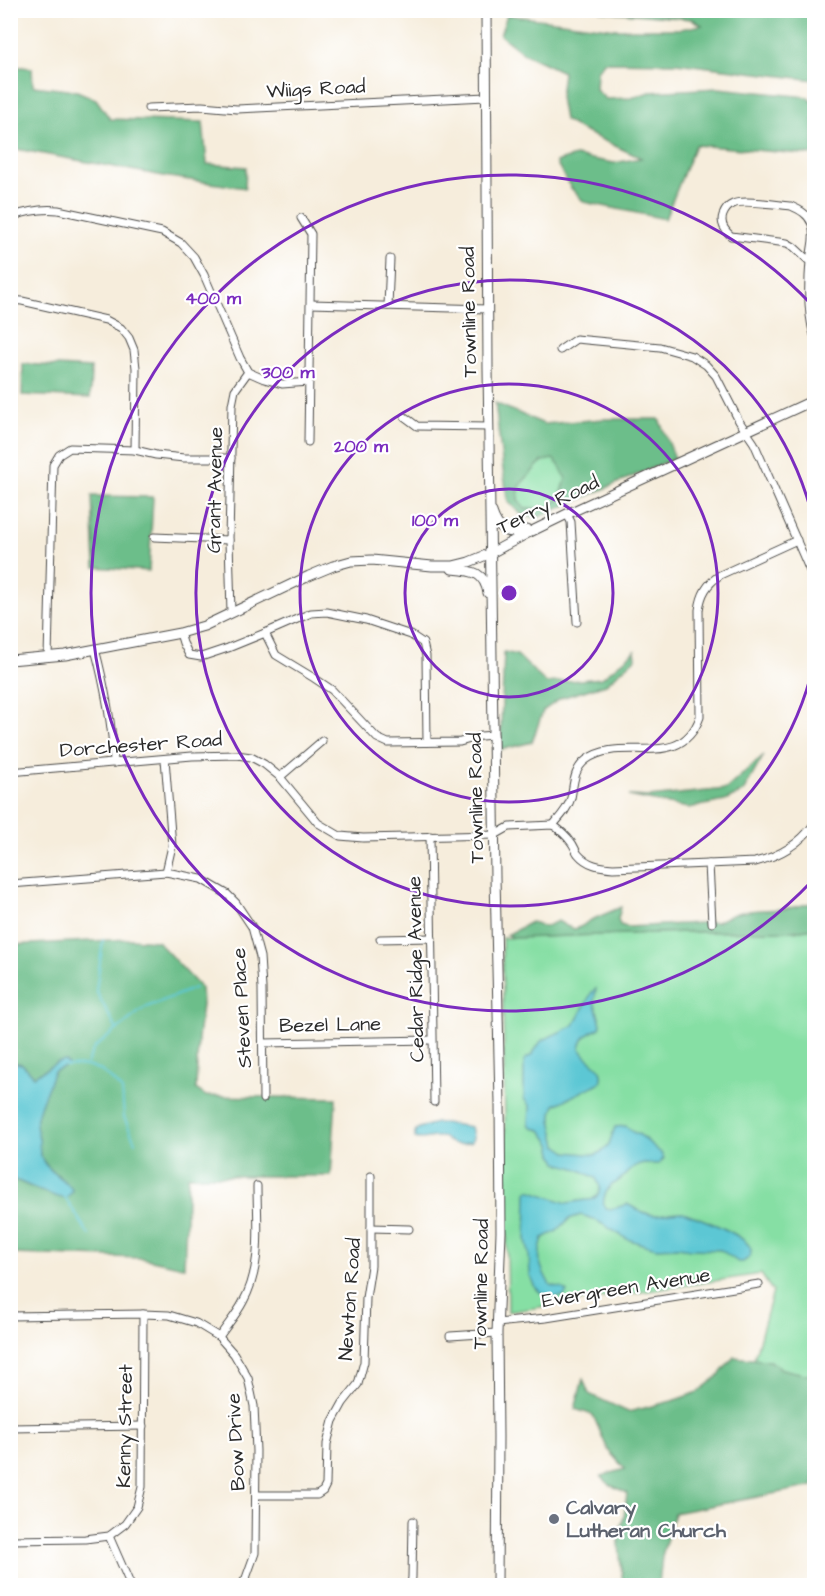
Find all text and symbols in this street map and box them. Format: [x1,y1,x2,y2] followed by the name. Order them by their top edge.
[266,72,366,107] street label: Wiigs Road
[454,246,484,378] street label: Townline Road
[185,286,242,311] text: 400 m
[260,360,316,385] text: 300 m
[200,427,230,553] street label: Grant Avenue
[333,434,389,459] text: 200 m
[492,468,604,543] street label: Terry Road
[412,508,459,533] text: 100 m
[499,583,519,603] centre of rings
[59,725,223,765] street label: Dorchester Road
[461,732,491,864] street label: Townline Road
[400,876,433,1062] street label: Cedar Ridge Avenue
[225,947,259,1069] street label: Steven Place
[279,1010,381,1040] street label: Bezel Lane
[466,1218,496,1350] street label: Townline Road
[332,1237,368,1361] street label: Newton Road
[540,1261,712,1316] street label: Evergreen Avenue
[110,1364,141,1488] street label: Kenny Street
[219,1392,253,1492] street label: Bow Drive
[566,1494,727,1545] place label: Calvary Lutheran Church
[547,1512,561,1526] marker: Calvary Lutheran Church

